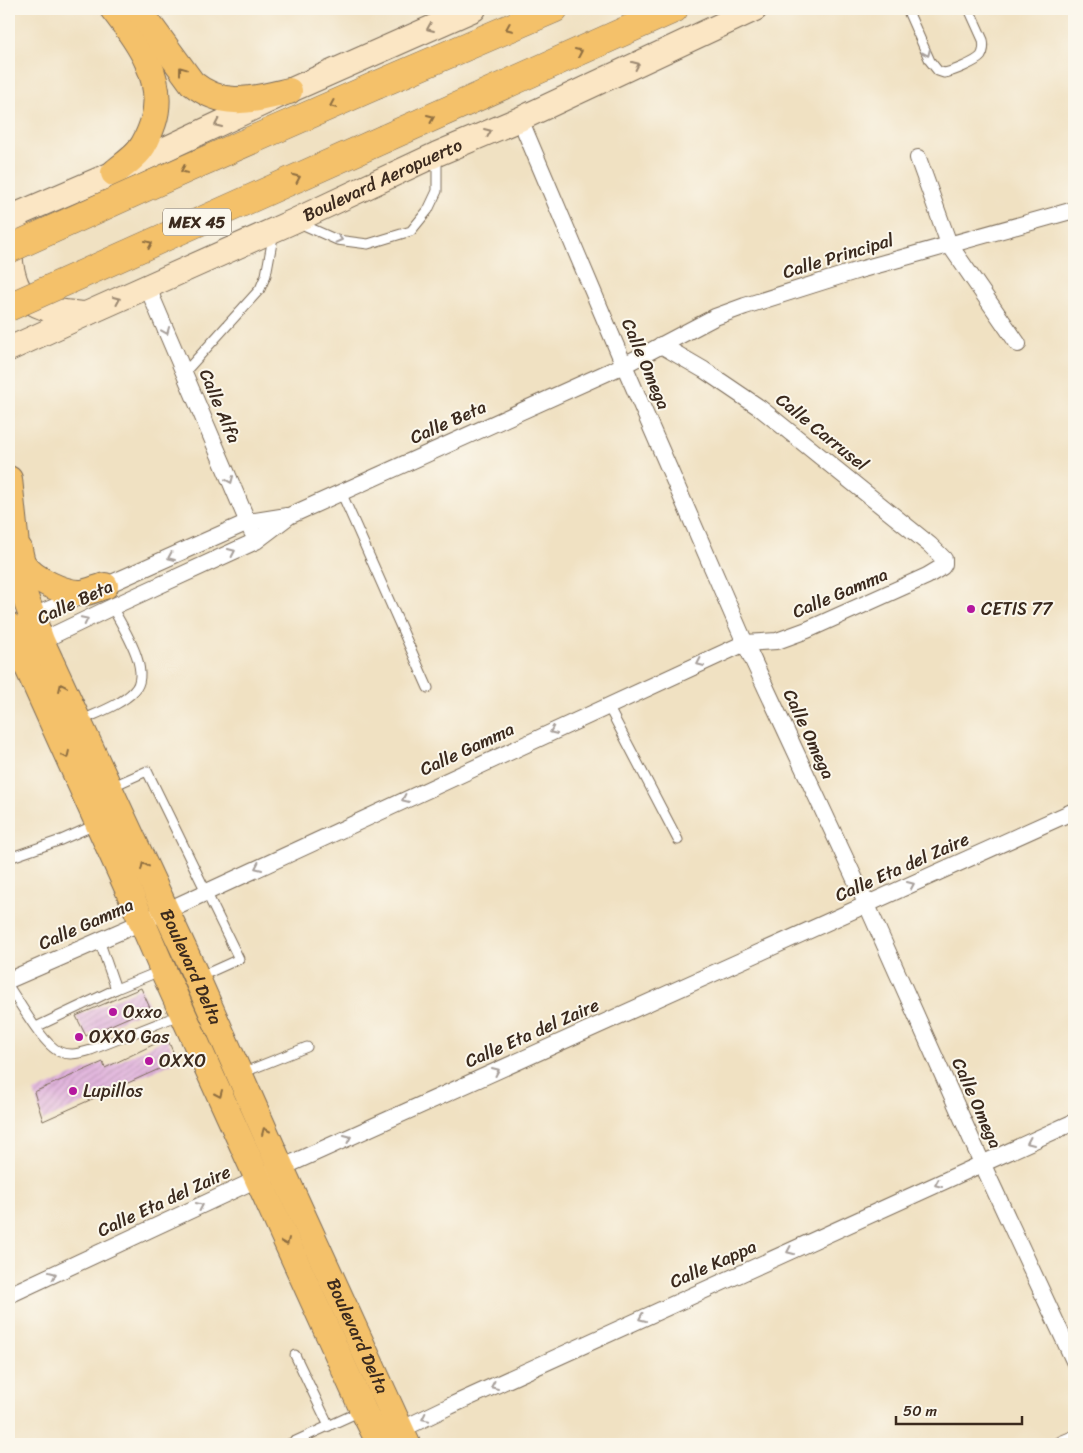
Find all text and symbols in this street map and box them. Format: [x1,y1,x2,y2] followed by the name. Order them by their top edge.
[426,22,435,33] one-way arrow
[505,22,514,33] one-way arrow
[574,48,583,58] one-way arrow
[920,48,931,57] one-way arrow
[631,60,640,71] one-way arrow
[179,66,188,76] one-way arrow
[329,98,338,109] one-way arrow
[426,114,435,125] one-way arrow
[214,118,223,128] one-way arrow
[483,128,492,139] one-way arrow
[297,129,467,231] street label: Boulevard Aeropuerto
[180,163,189,174] one-way arrow
[292,173,301,184] one-way arrow
[163,208,231,236] road number: MEX 45
[778,224,898,288] street label: Calle Principal
[334,233,343,244] one-way arrow
[144,239,153,250] one-way arrow
[112,295,121,306] one-way arrow
[612,313,680,415] street label: Calle Omega
[160,326,171,335] one-way arrow
[190,364,250,448] street label: Calle Alfa
[768,384,876,480] street label: Calle Carrusel
[405,391,491,453] street label: Calle Beta
[224,476,234,484] one-way arrow
[227,548,236,558] one-way arrow
[167,550,176,561] one-way arrow
[787,558,893,628] street label: Calle Gamma
[32,570,118,634] street label: Calle Beta
[981,593,1054,625] place label: CETIS 77
[965,603,977,615] marker: CETIS 77
[79,616,88,626] one-way arrow
[696,657,705,668] one-way arrow
[58,683,68,692] one-way arrow
[774,683,844,785] street label: Calle Omega
[414,713,520,785] street label: Calle Gamma
[549,725,558,736] one-way arrow
[60,750,71,759] one-way arrow
[401,793,410,804] one-way arrow
[830,823,974,911] street label: Calle Eta del Zaire
[254,861,263,872] one-way arrow
[140,862,150,871] one-way arrow
[906,880,915,891] one-way arrow
[33,889,139,959] street label: Calle Gamma
[151,903,232,1030] street label: Boulevard Delta
[460,989,604,1077] street label: Calle Eta del Zaire
[123,996,162,1028] place label: Oxxo
[107,1006,119,1018] marker: Oxxo
[89,1021,170,1053] place label: OXXO Gas
[73,1031,85,1043] marker: OXXO Gas
[159,1045,206,1077] place label: OXXO
[943,1052,1011,1154] street label: Calle Omega
[143,1055,155,1067] marker: OXXO
[491,1067,500,1078] one-way arrow
[83,1075,144,1107] place label: Lupillos
[67,1085,79,1097] marker: Lupillos
[213,1089,223,1098] one-way arrow
[260,1127,271,1136] one-way arrow
[343,1134,352,1144] one-way arrow
[1026,1136,1035,1147] one-way arrow
[92,1156,236,1246] street label: Calle Eta del Zaire
[934,1177,943,1188] one-way arrow
[195,1202,204,1212] one-way arrow
[664,1231,762,1297] street label: Calle Kappa
[280,1237,291,1246] one-way arrow
[786,1245,795,1255] one-way arrow
[48,1270,57,1281] one-way arrow
[317,1273,398,1399] street label: Boulevard Delta
[638,1312,647,1323] one-way arrow
[490,1379,499,1390] one-way arrow
[896,1393,1022,1425] scale bar
[903,1398,938,1424] text: 50 m
[421,1412,430,1422] one-way arrow

